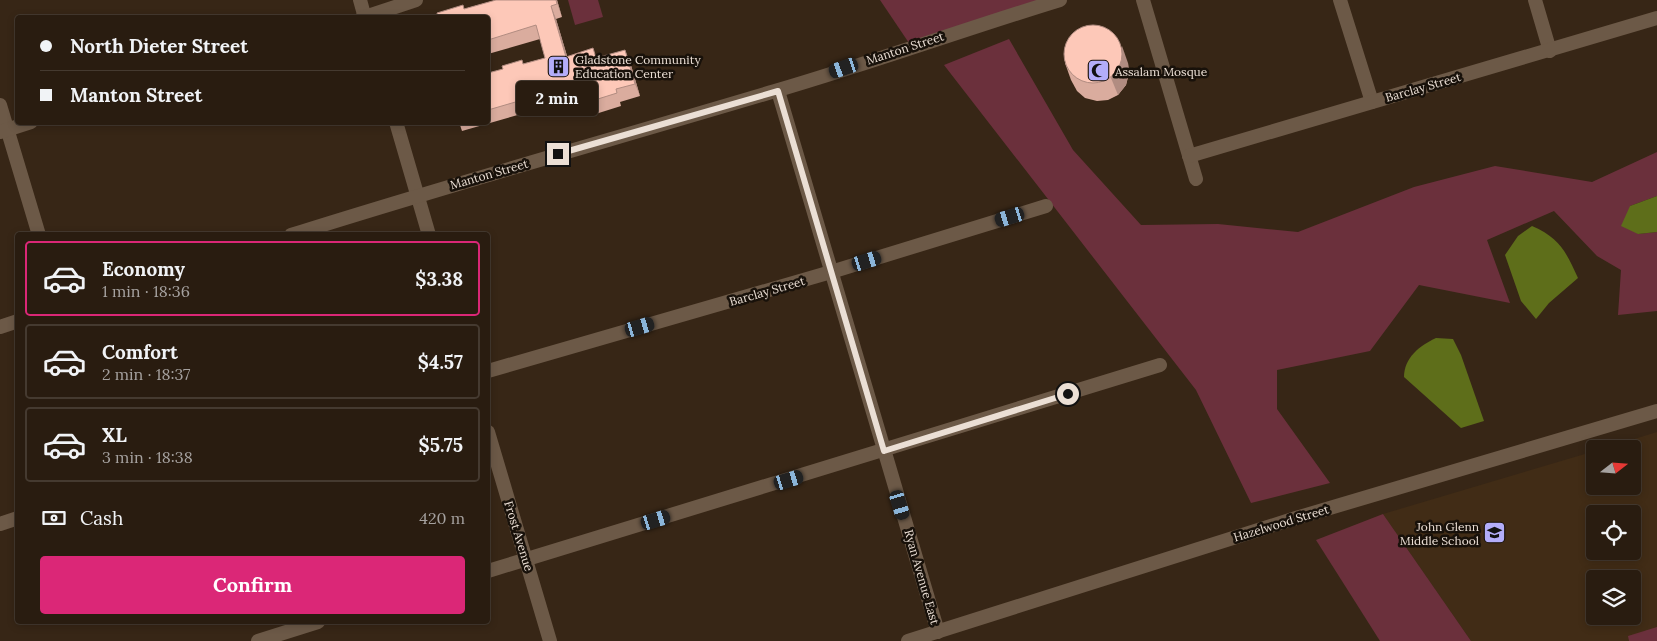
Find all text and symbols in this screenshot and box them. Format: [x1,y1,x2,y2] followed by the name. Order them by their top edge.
[864,28,946,68] street label: Manton Street
[70,34,248,58] text: North Dieter Street
[575,52,701,81] place label: Gladstone Community Education Center
[547,54,571,78] building icon: Gladstone Community Education Center
[827,56,860,80] car
[1087,59,1111,83] mosque icon: Assalam Mosque
[1114,64,1208,79] place label: Assalam Mosque
[1383,69,1463,105] street label: Barclay Street
[517,82,599,116] callout: 2 min
[70,83,202,107] text: Manton Street
[536,88,578,108] text: 2 min
[547,143,569,165] route end
[448,156,530,192] street label: Manton Street
[993,205,1026,229] car
[850,249,883,273] car
[42,256,87,301] icon: car
[102,257,185,281] text: Economy
[415,267,463,291] text: $3.38
[727,273,807,309] street label: Barclay Street
[102,281,190,301] text: 1 min · 18:36
[623,316,656,338] car
[42,339,87,384] icon: car
[102,340,178,364] text: Comfort
[418,350,463,374] text: $4.57
[102,364,190,384] text: 2 min · 18:37
[1057,383,1079,405] route start
[42,422,87,467] icon: car
[102,423,127,447] text: XL
[419,433,463,457] text: $5.75
[1586,440,1641,495] north arrow
[1586,440,1641,625] map controls
[102,447,193,467] text: 3 min · 18:38
[772,468,805,492] car
[888,488,911,522] car
[501,499,537,573] street label: Frost Avenue
[1231,501,1331,545] street label: Hazelwood Street
[40,504,68,532] icon: cash
[1586,505,1641,560] button: locate
[80,506,123,530] text: Cash
[419,508,465,528] text: 420 m
[639,508,672,532] car
[1400,519,1479,548] place label: John Glenn Middle School
[1483,521,1507,545] school or university icon: John Glenn Middle School
[901,528,943,627] street label: Ryan Avenue East
[40,556,465,614] button: Confirm
[1586,570,1641,625] button: layers

